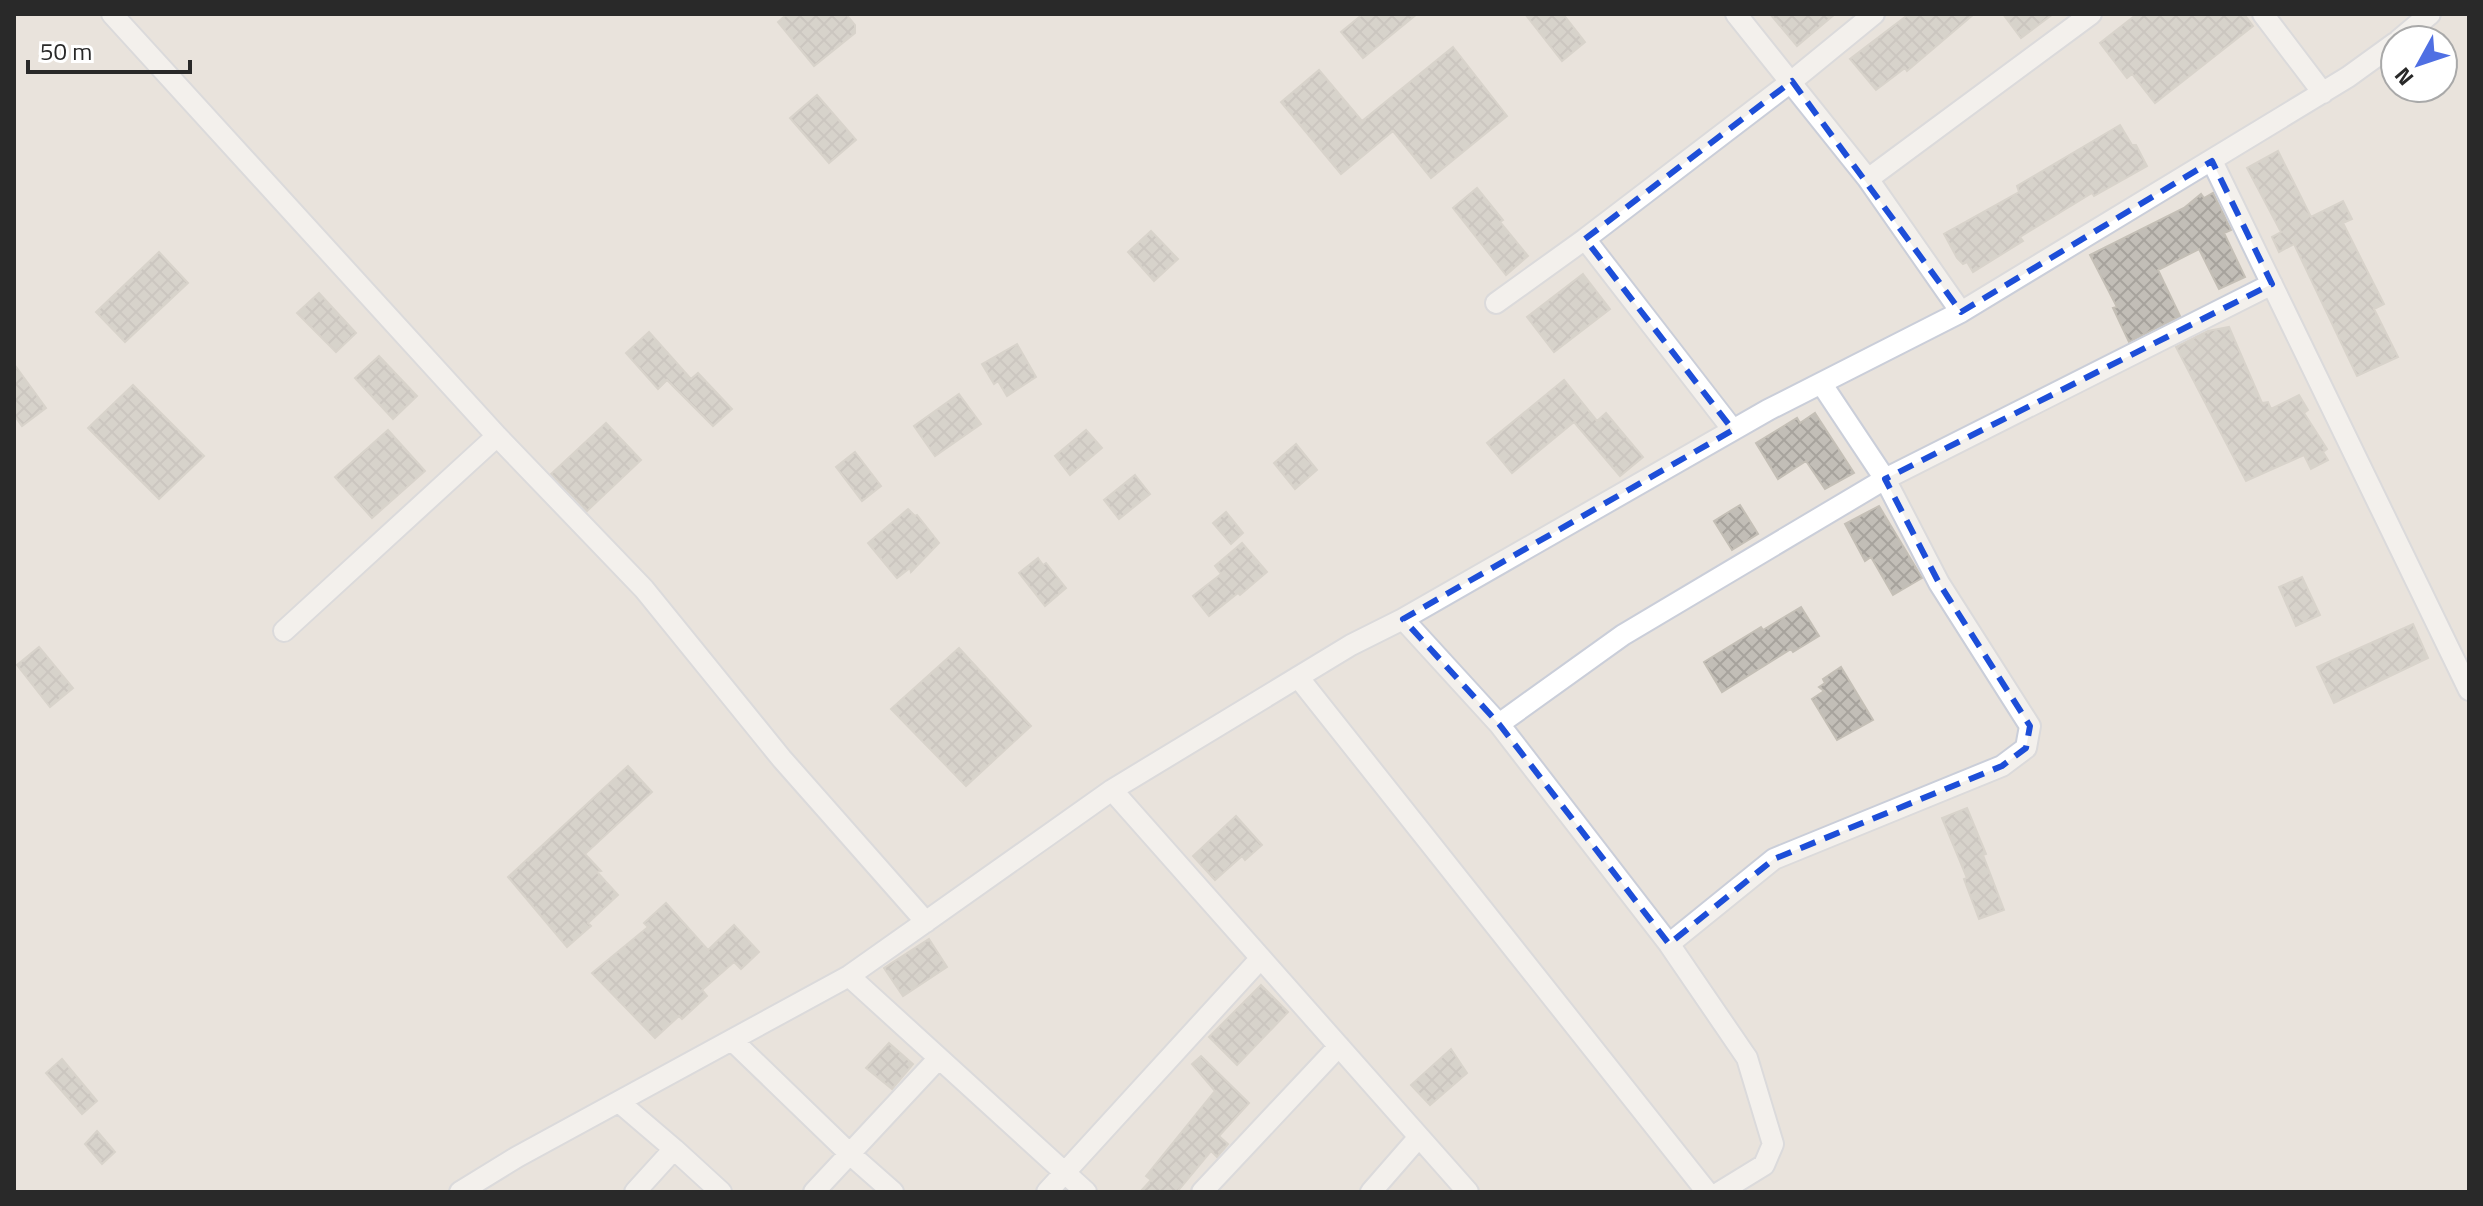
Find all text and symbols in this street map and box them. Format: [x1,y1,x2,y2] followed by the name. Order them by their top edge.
[28,24,190,74] scale bar
[2379,24,2459,104] north arrow
[40,33,92,69] text: 50 m
[2386,60,2422,94] text: N

